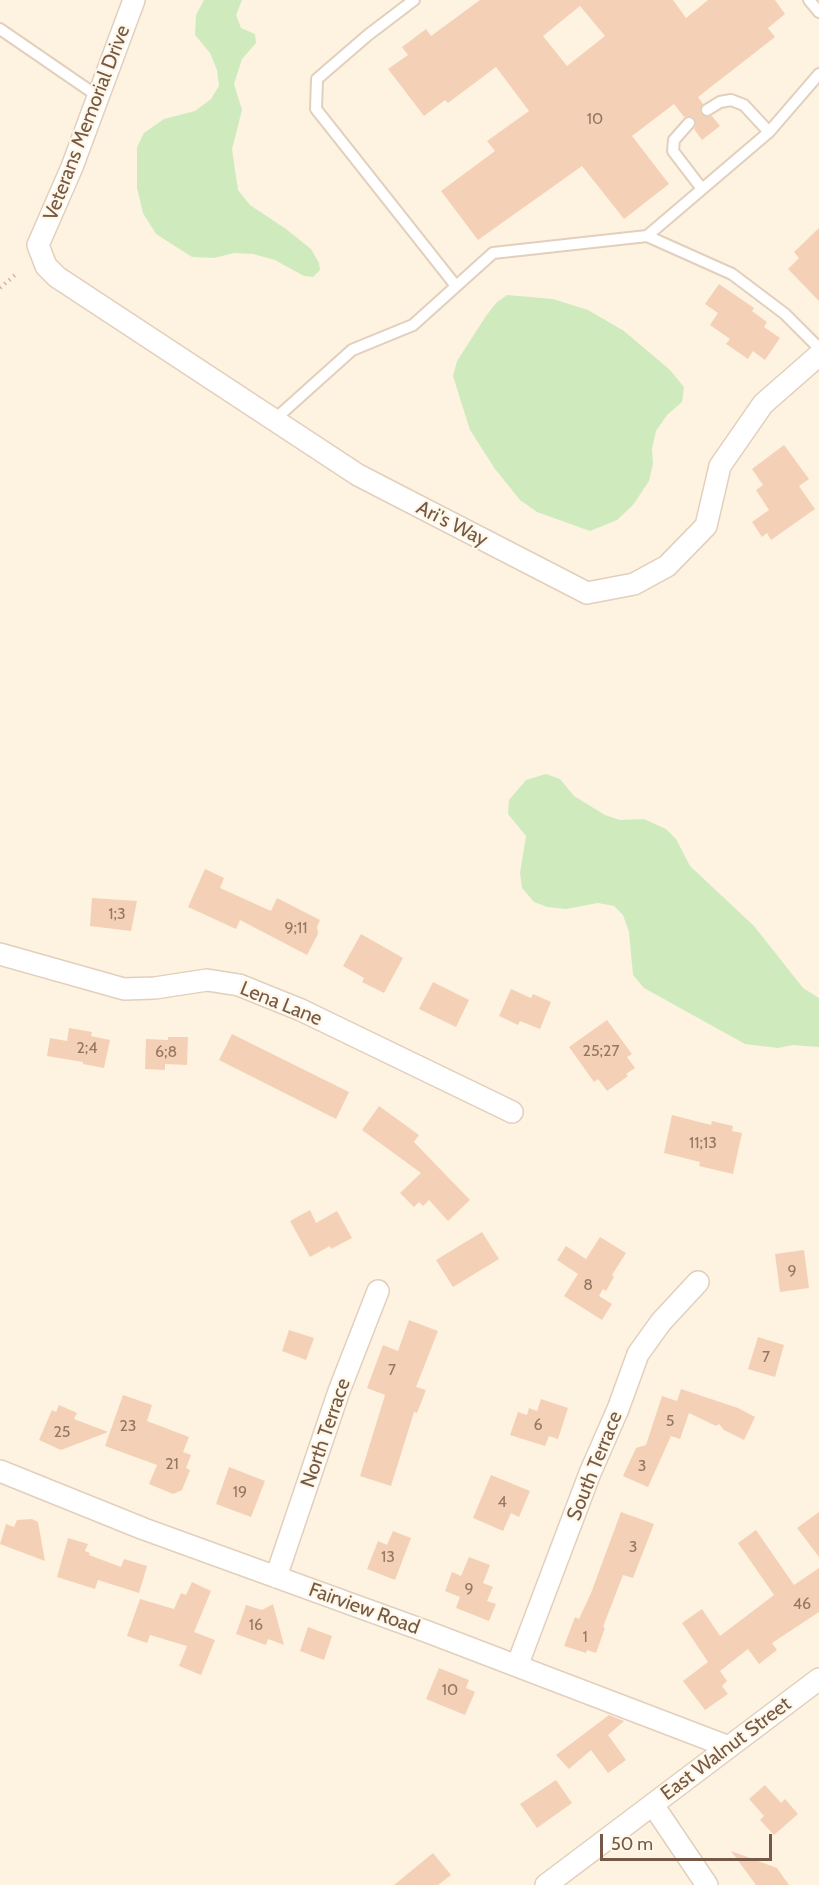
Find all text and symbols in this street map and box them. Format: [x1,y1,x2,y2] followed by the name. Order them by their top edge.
[39,22,135,224] street label: Veterans Memorial Drive
[587,109,603,129] house number: 10
[412,496,492,552] street label: Ari's Way
[108,904,126,924] house number: 1;3
[285,918,307,938] house number: 9;11
[236,977,326,1031] street label: Lena Lane
[76,1038,98,1058] house number: 2;4
[583,1041,619,1061] house number: 25;27
[155,1042,177,1062] house number: 6;8
[689,1133,717,1153] house number: 11;13
[787,1261,797,1281] house number: 9
[583,1275,593,1295] house number: 8
[762,1347,770,1367] house number: 7
[388,1360,396,1380] house number: 7
[296,1375,356,1491] street label: North Terrace
[562,1408,628,1524] street label: South Terrace
[666,1411,674,1431] house number: 5
[533,1415,543,1435] house number: 6
[119,1416,137,1436] house number: 23
[53,1422,71,1442] house number: 25
[165,1454,179,1474] house number: 21
[638,1456,646,1476] house number: 3
[233,1482,247,1502] house number: 19
[497,1492,507,1512] house number: 4
[629,1537,637,1557] house number: 3
[381,1547,395,1567] house number: 13
[305,1578,423,1640] street label: Fairview Road
[464,1579,474,1599] house number: 9
[793,1594,811,1614] house number: 46
[249,1615,263,1635] house number: 16
[582,1627,588,1647] house number: 1
[442,1680,458,1700] house number: 10
[656,1692,796,1806] street label: East Walnut Street
[603,1822,776,1860] scale bar
[611,1833,653,1855] text: 50 m

